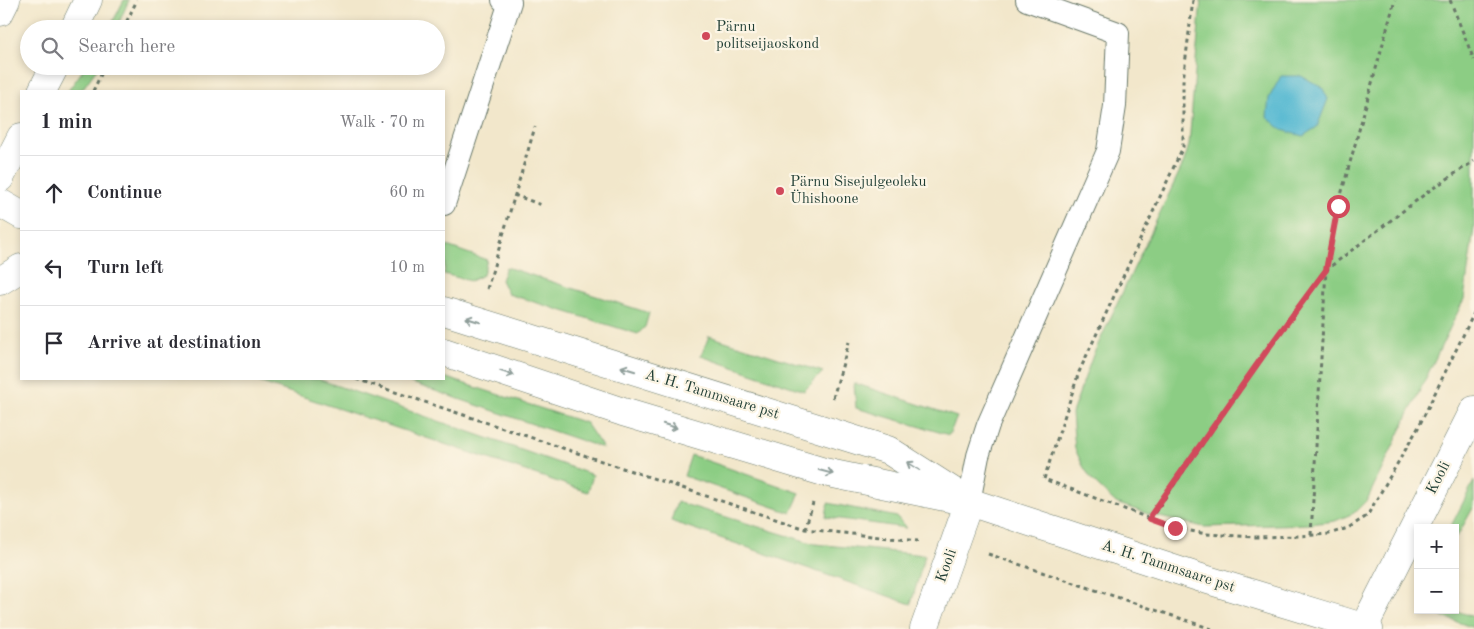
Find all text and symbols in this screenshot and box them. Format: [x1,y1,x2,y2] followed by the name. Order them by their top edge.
[20,20,445,75] search box
[716,20,820,52] place label: Pärnu politseijaoskond
[700,30,712,42] marker: Pärnu politseijaoskond
[38,34,66,62] icon: search
[78,38,175,57] text: Search here
[40,112,93,133] text: 1 min
[339,115,425,131] text: Walk · 70 m
[790,175,926,207] place label: Pärnu Sisejulgeoleku Ühishoone
[40,179,68,207] icon: ahead
[87,184,162,203] text: Continue
[389,185,425,201] text: 60 m
[774,185,786,197] marker: Pärnu Sisejulgeoleku Ühishoone
[1327,195,1350,218] route start
[40,254,68,282] icon: left
[87,259,164,278] text: Turn left
[389,260,425,276] text: 10 m
[465,315,481,324] one-way arrow
[40,329,68,357] icon: arrive
[87,334,261,353] text: Arrive at destination
[620,363,636,373] one-way arrow
[643,367,781,423] street label: A. H. Tammsaare pst
[498,369,514,378] one-way arrow
[662,421,678,431] one-way arrow
[1425,459,1453,497] street label: Kooli
[906,461,920,471] one-way arrow
[817,468,833,477] one-way arrow
[1164,517,1187,540] route end
[1414,524,1459,614] map controls
[1414,524,1459,569] button: +
[1099,538,1237,596] street label: A. H. Tammsaare pst
[934,547,960,585] street label: Kooli
[1414,569,1459,614] button: −

